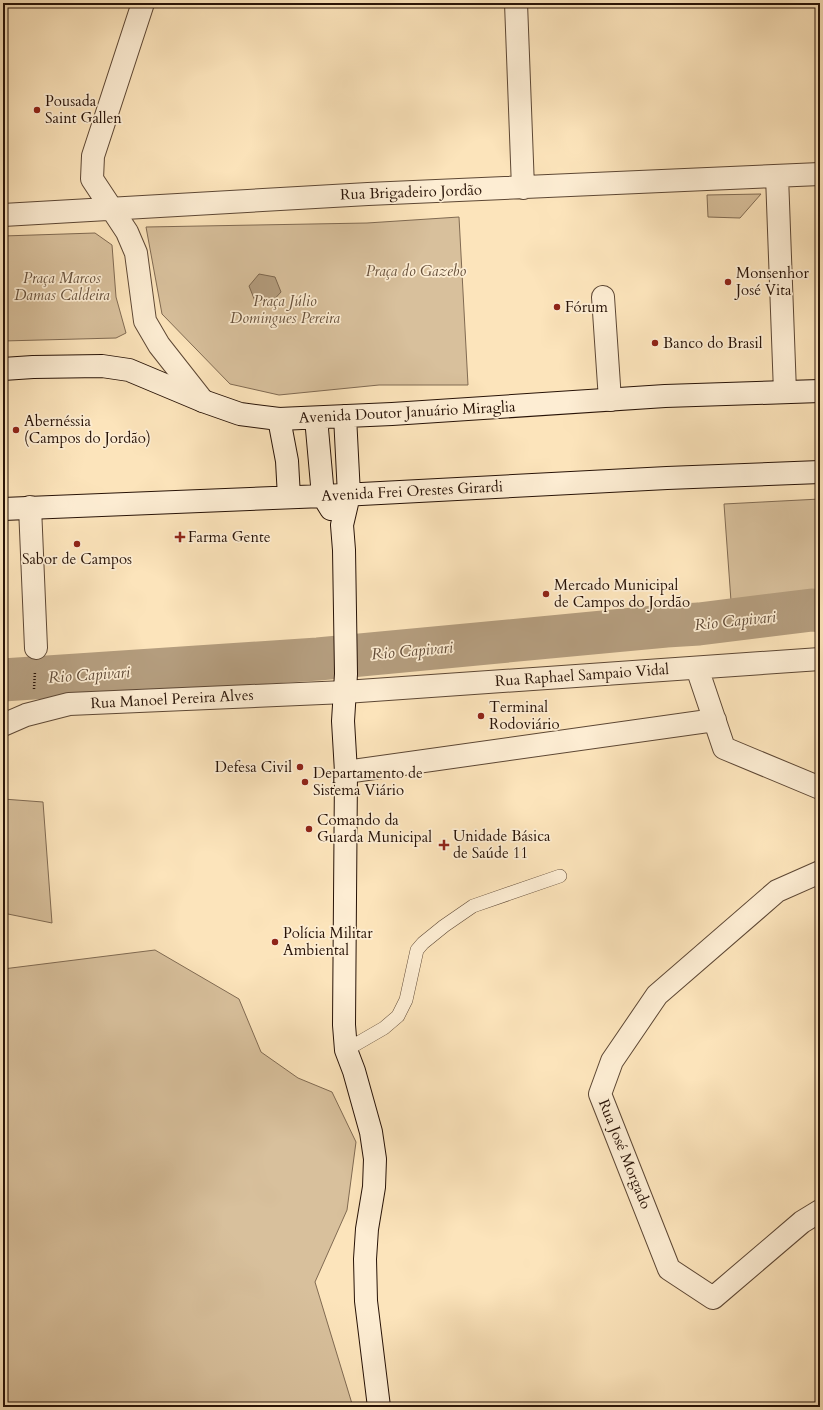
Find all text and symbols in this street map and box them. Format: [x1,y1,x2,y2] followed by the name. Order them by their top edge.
[45,91,122,128] place label: Pousada Saint Gallen
[32,105,42,115] marker: Pousada Saint Gallen
[340,180,482,204] street label: Rua Brigadeiro Jordão
[366,261,466,281] park label: Praça do Gazebo
[734,263,809,300] place label: Monsenhor José Vita
[14,268,110,305] park label: Praça Marcos Damas Caldeira
[723,277,733,287] marker: Monsenhor José Vita
[230,291,340,328] park label: Praça Júlio Domingues Pereira
[565,297,608,317] place label: Fórum
[552,302,562,312] marker: Fórum
[663,333,763,353] place label: Banco do Brasil
[650,338,660,348] marker: Banco do Brasil
[298,396,516,428] street label: Avenida Doutor Januário Miraglia
[24,411,151,448] place label: Abernéssia (Campos do Jordão)
[11,425,21,435] marker: Abernéssia (Campos do Jordão)
[321,476,503,506] street label: Avenida Frei Orestes Girardi
[188,527,271,547] place label: Farma Gente
[175,532,185,542] marker: Farma Gente
[72,539,82,549] marker: Sabor de Campos
[22,549,132,569] place label: Sabor de Campos
[554,575,690,612] place label: Mercado Municipal de Campos do Jordão
[541,589,551,599] marker: Mercado Municipal de Campos do Jordão
[693,606,778,636] water label: Rio Capivari
[370,636,454,666] water label: Rio Capivari
[494,659,670,691] street label: Rua Raphael Sampaio Vidal
[47,661,131,689] water label: Rio Capivari
[90,685,254,713] street label: Rua Manoel Pereira Alves
[489,697,560,734] place label: Terminal Rodoviário
[476,711,486,721] marker: Terminal Rodoviário
[215,757,292,777] place label: Defesa Civil
[295,762,305,772] marker: Defesa Civil
[313,763,423,800] place label: Departamento de Sistema Viário
[300,777,310,787] marker: Departamento de Sistema Viário
[317,810,432,847] place label: Comando da Guarda Municipal
[304,824,314,834] marker: Comando da Guarda Municipal
[453,826,551,863] place label: Unidade Básica de Saúde 11
[438,839,450,851] marker: Unidade Básica de Saúde 11
[283,923,373,960] place label: Polícia Militar Ambiental
[270,937,280,947] marker: Polícia Militar Ambiental
[594,1096,656,1212] street label: Rua José Morgado

